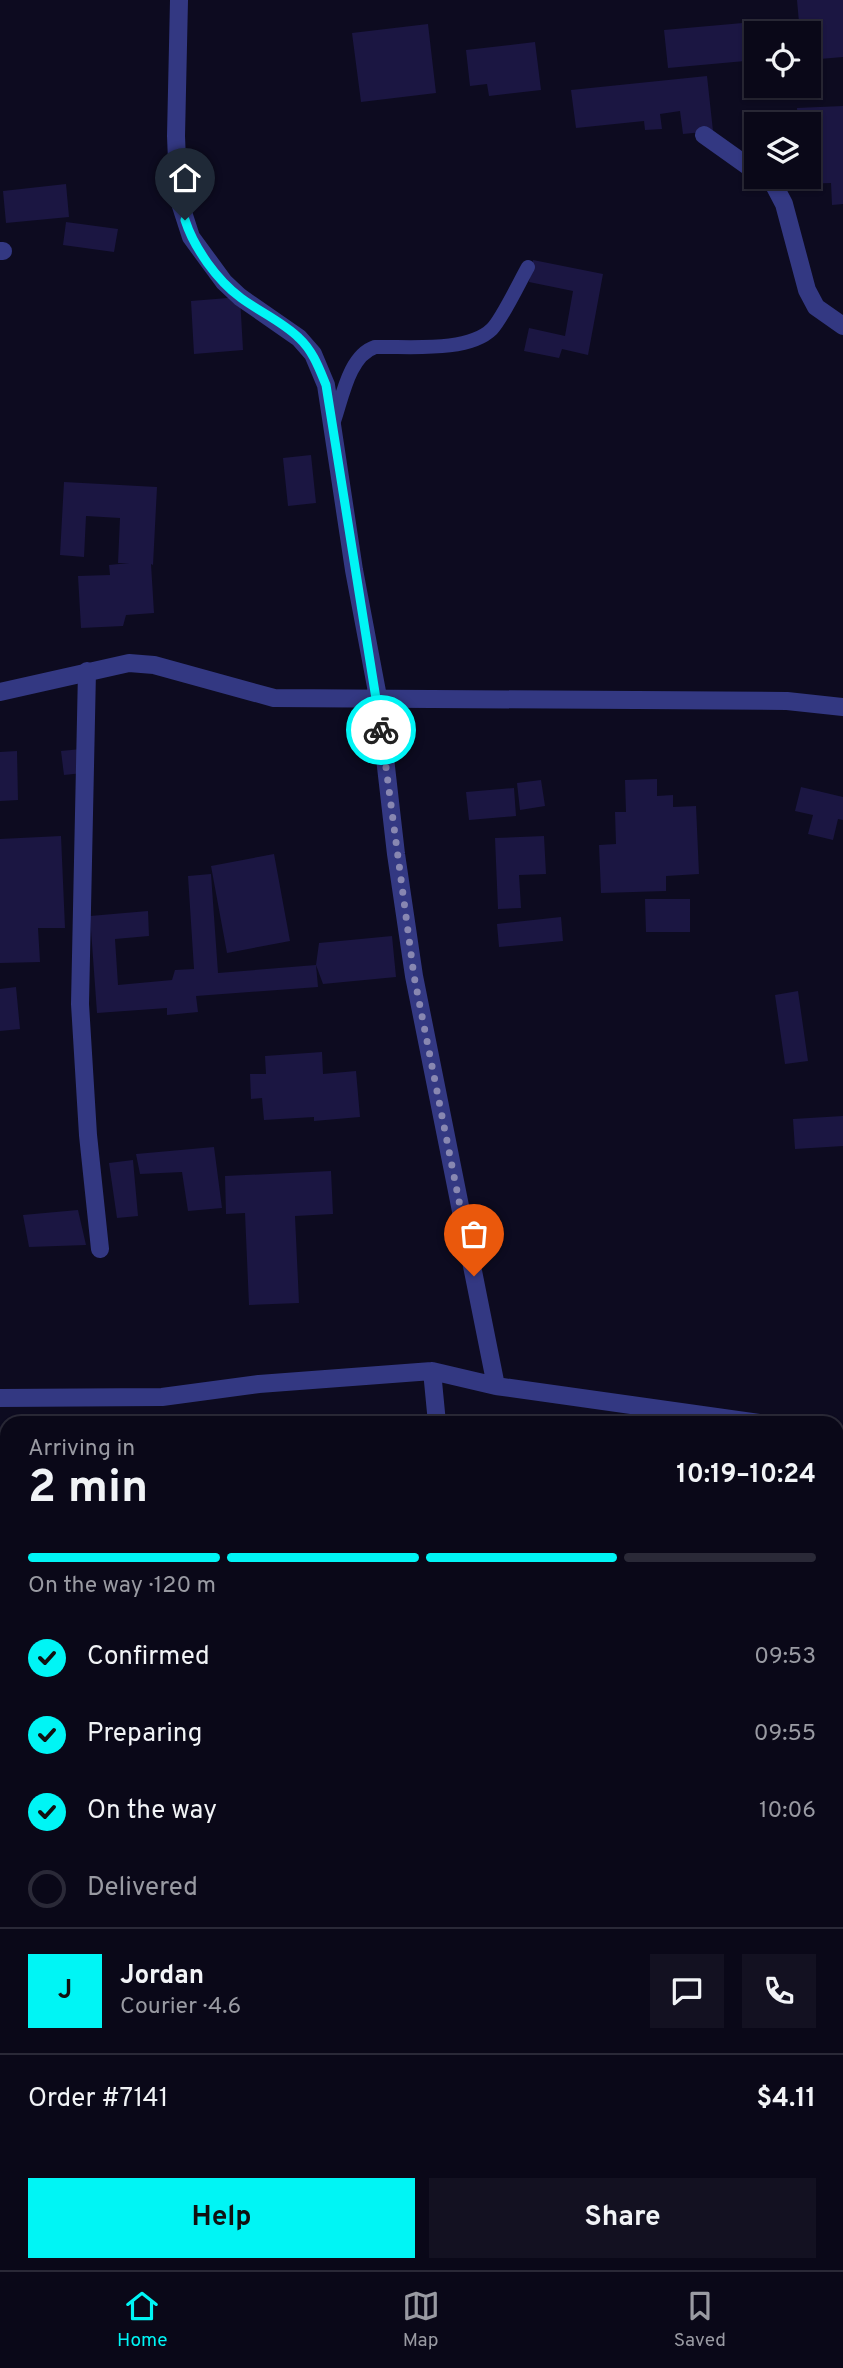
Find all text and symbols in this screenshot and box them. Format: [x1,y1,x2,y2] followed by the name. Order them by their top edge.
[744,21,821,189] map controls
[744,21,821,98] button: locate
[744,112,821,189] button: layers
[155,148,215,220] pin
[166,159,204,197] icon: home
[346,695,416,765] courier
[362,711,400,749] icon: bike
[444,1204,504,1276] pin
[455,1215,493,1253] icon: bag
[28,1435,135,1464] text: Arriving in
[676,1459,816,1492] text: 10:19–10:24
[28,1460,148,1519] text: 2 min
[28,1572,216,1601] text: On the way · 120 m
[28,1639,66,1677] icon: check
[87,1641,210,1674] text: Confirmed
[754,1643,816,1672] text: 09:53
[28,1716,66,1754] icon: check
[87,1718,202,1751] text: Preparing
[754,1720,816,1749] text: 09:55
[28,1793,66,1831] icon: check
[87,1795,217,1828] text: On the way
[759,1797,816,1826] text: 10:06
[87,1872,198,1905] text: Delivered
[650,1954,724,2028] button: chat
[742,1954,816,2028] button: phone
[120,1960,204,1993] text: Jordan
[58,1975,72,2008] text: J
[120,1993,241,2022] text: Courier · 4.6
[28,2083,168,2116] text: Order #7141
[757,2083,816,2116] text: $4.11
[28,2178,415,2258] button: Help
[429,2178,816,2258] button: Share
[117,2287,168,2353] tab: Home
[402,2287,440,2353] tab: Map
[674,2287,726,2353] tab: Saved

